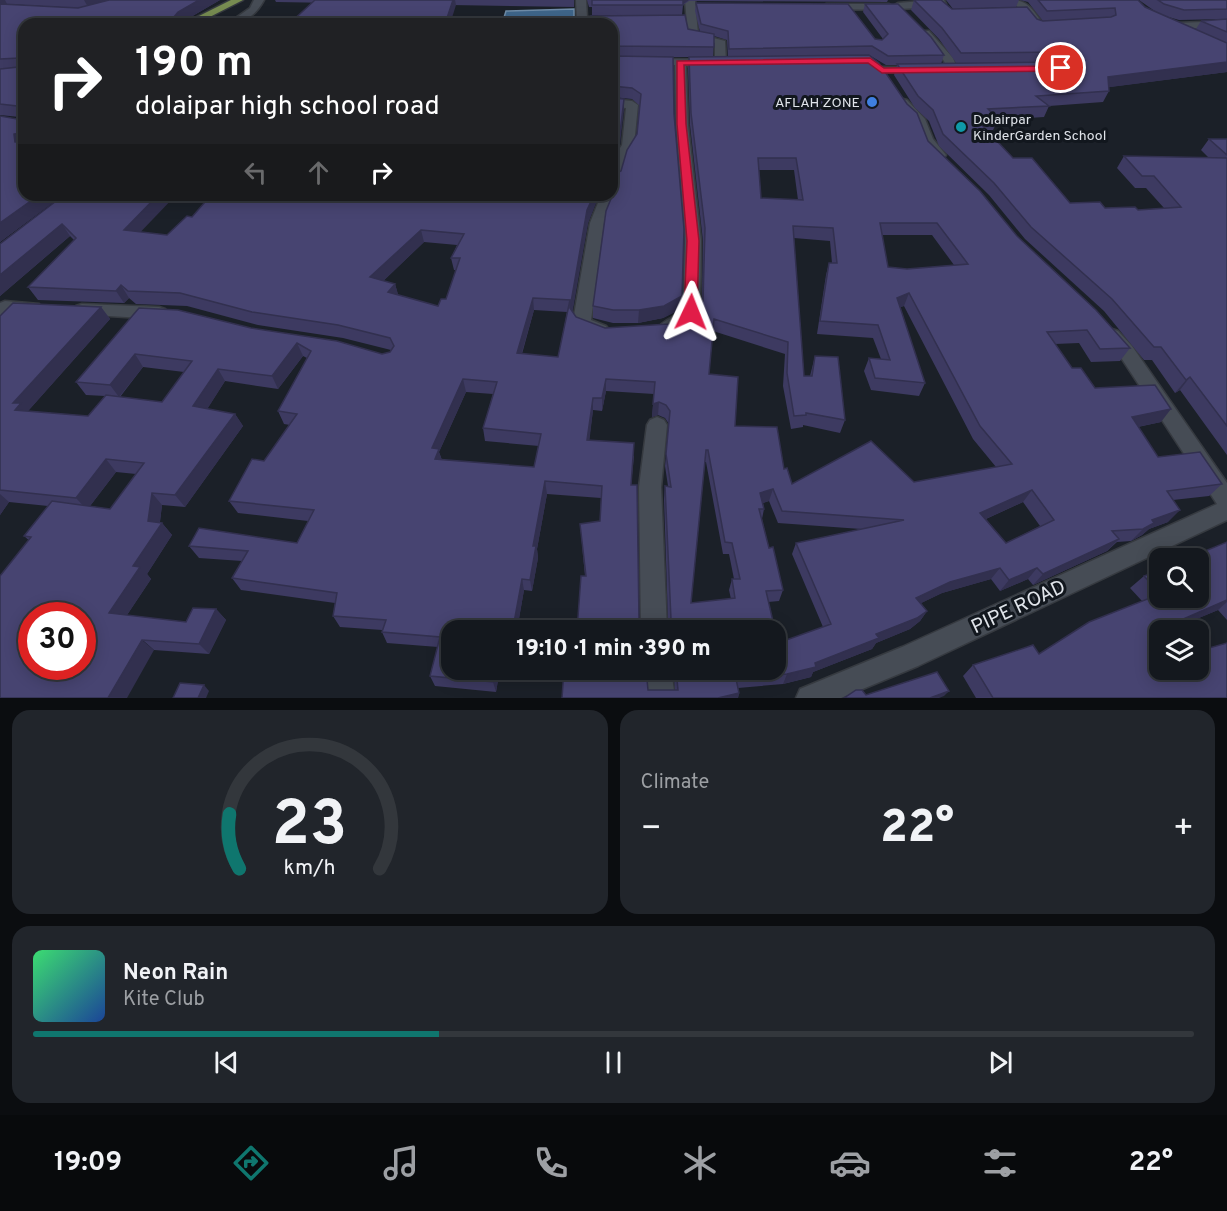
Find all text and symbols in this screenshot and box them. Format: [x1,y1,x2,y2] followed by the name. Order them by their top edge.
[135,38,253,91] text: 190 m
[36,42,114,120] icon: right
[1035,42,1086,93] pin
[1044,51,1077,84] icon: arrive
[135,90,440,124] text: dolaipar high school road
[775,95,860,112] place label: AFLAH ZONE
[865,95,879,109] marker: AFLAH ZONE
[973,112,1106,145] place label: Dolairpar KinderGarden School
[954,120,968,134] marker: Dolairpar KinderGarden School
[239,156,272,189] icon: left
[302,156,335,189] icon: ahead
[365,156,398,189] icon: right
[659,280,723,344] position arrow
[1149,548,1209,680] map controls
[1149,548,1209,608] button: search
[967,575,1070,641] street label: PIPE ROAD
[18,602,96,680] speed limit sign: 30
[1149,620,1209,680] button: layers
[516,636,711,663] text: 19:10 · 1 min · 390 m
[641,770,709,796] text: Climate
[272,788,348,867] text: 23
[880,801,954,858] text: 22°
[641,809,662,851] text: −
[1173,809,1194,851] text: +
[284,855,336,882] text: km/h
[123,960,228,987] text: Neon Rain
[123,987,205,1013] text: Kite Club
[210,1046,243,1079] icon: previous
[597,1046,630,1079] icon: pause
[984,1046,1017,1079] icon: next
[230,1142,272,1184] icon: directions
[380,1142,422,1184] icon: music
[530,1142,572,1184] icon: phone
[679,1142,721,1184] icon: climate
[829,1142,871,1184] icon: car
[979,1142,1021,1184] icon: filters
[54,1146,122,1180] text: 19:09
[1129,1146,1173,1180] text: 22°

